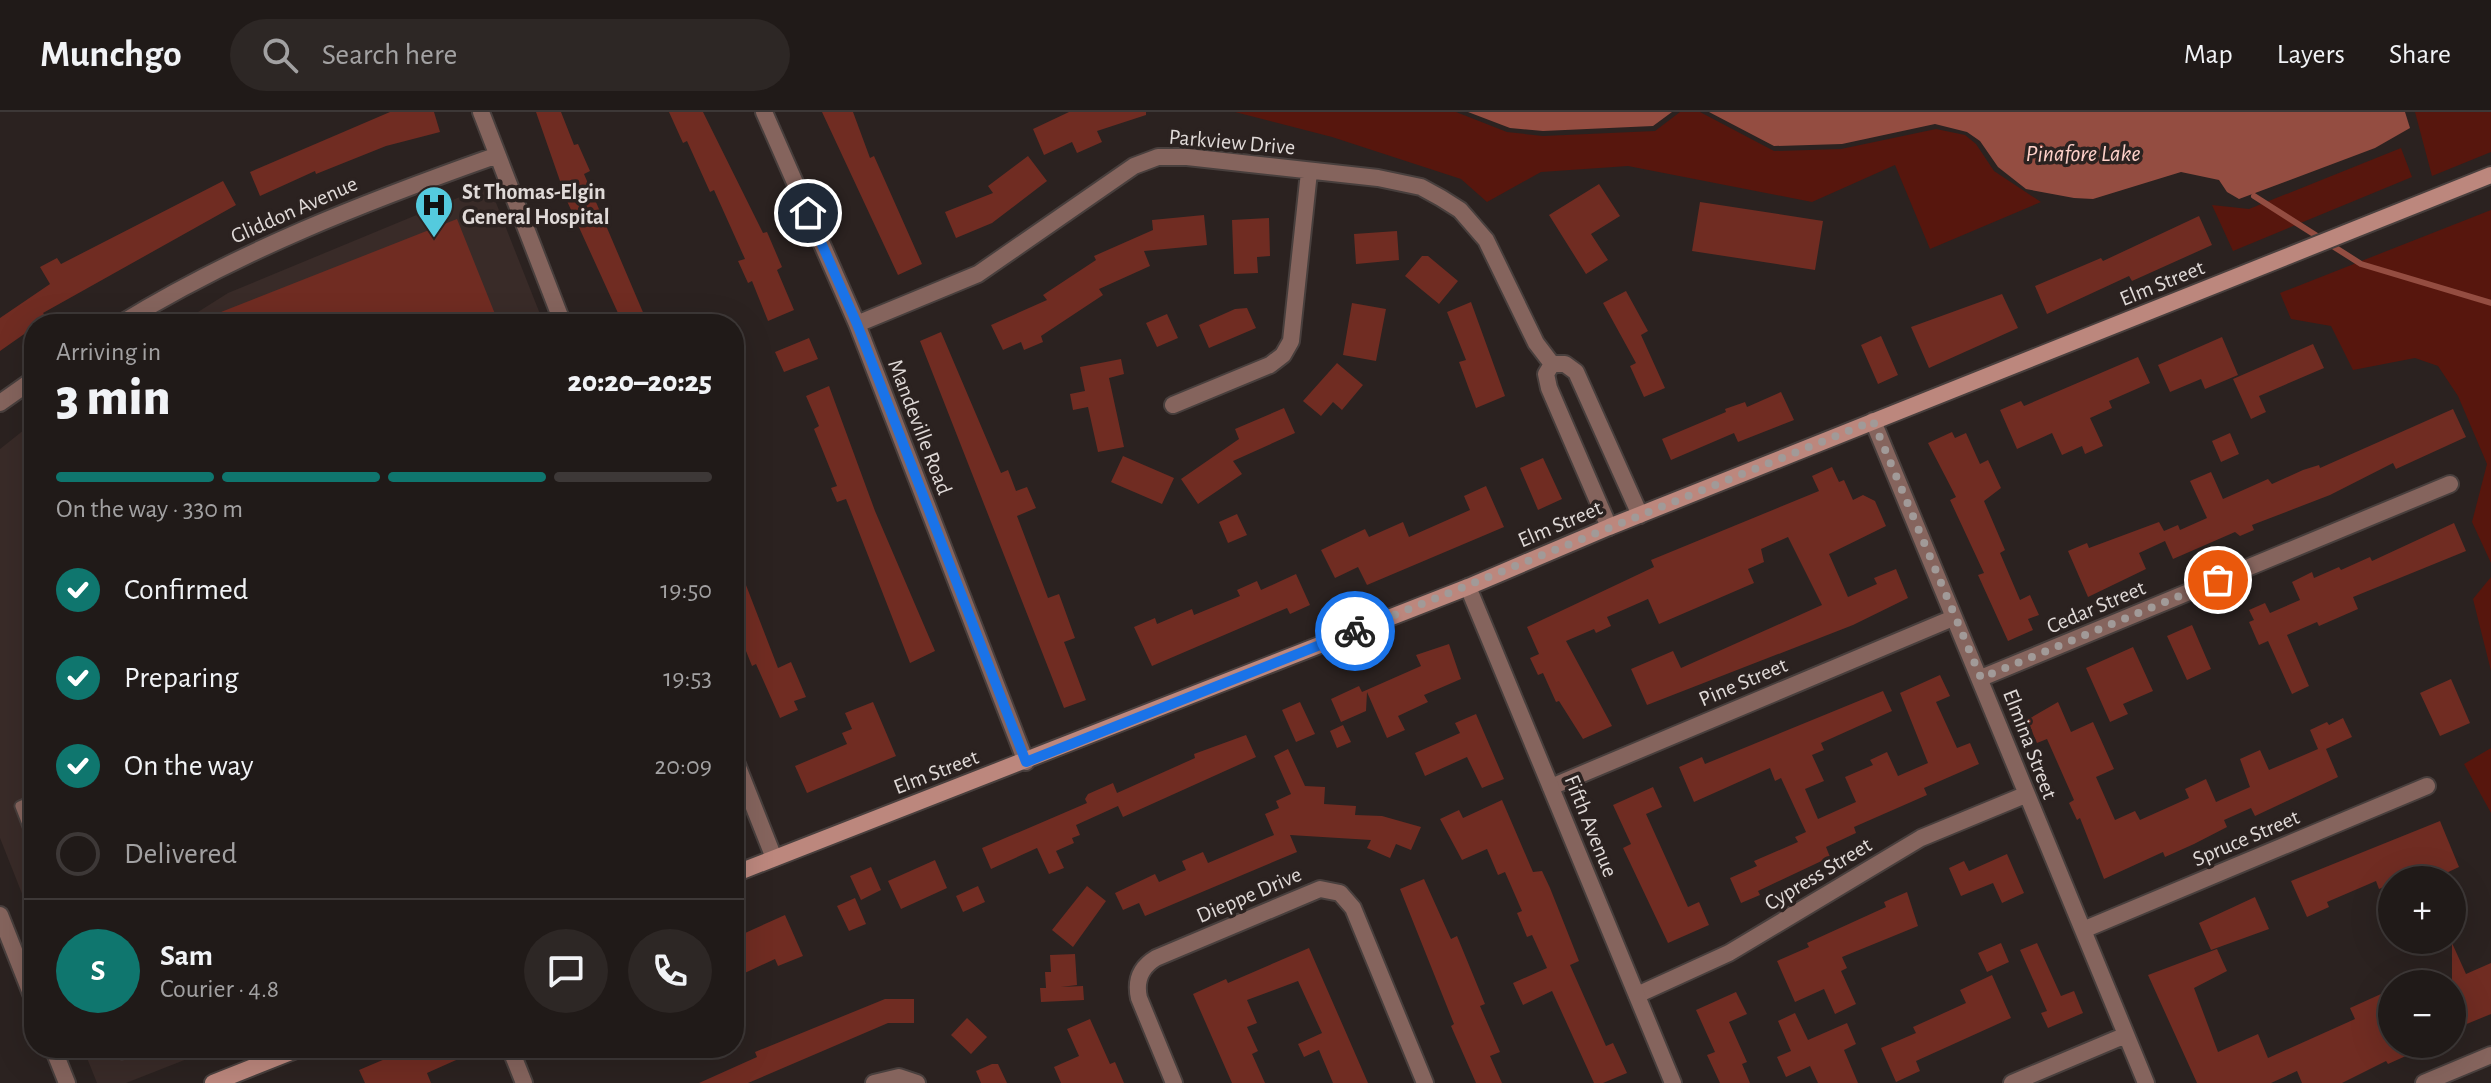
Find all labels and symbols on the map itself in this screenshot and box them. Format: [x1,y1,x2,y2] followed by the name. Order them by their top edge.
[1168,126,1296,158] street label: Parkview Drive
[2026,142,2140,166] water label: Pinafore Lake
[227,172,361,248] street label: Gliddon Avenue
[774,179,842,247] pin
[462,181,609,228] place label: St Thomas-Elgin General Hospital
[413,184,455,239] hospital icon: St Thomas-Elgin General Hospital
[2117,256,2207,310] street label: Elm Street
[884,356,956,498] street label: Mandeville Road
[1515,496,1605,552] street label: Elm Street
[2184,546,2252,614] pin
[2043,576,2149,638] street label: Cedar Street
[1315,591,1395,671] courier
[1696,654,1790,710] street label: Pine Street
[1999,686,2061,802] street label: Elmina Street
[890,746,982,798] street label: Elm Street
[1561,772,1621,880] street label: Fifth Avenue
[2189,806,2303,870] street label: Spruce Street
[1761,834,1875,914] street label: Cypress Street
[1193,863,1305,927] street label: Dieppe Drive

